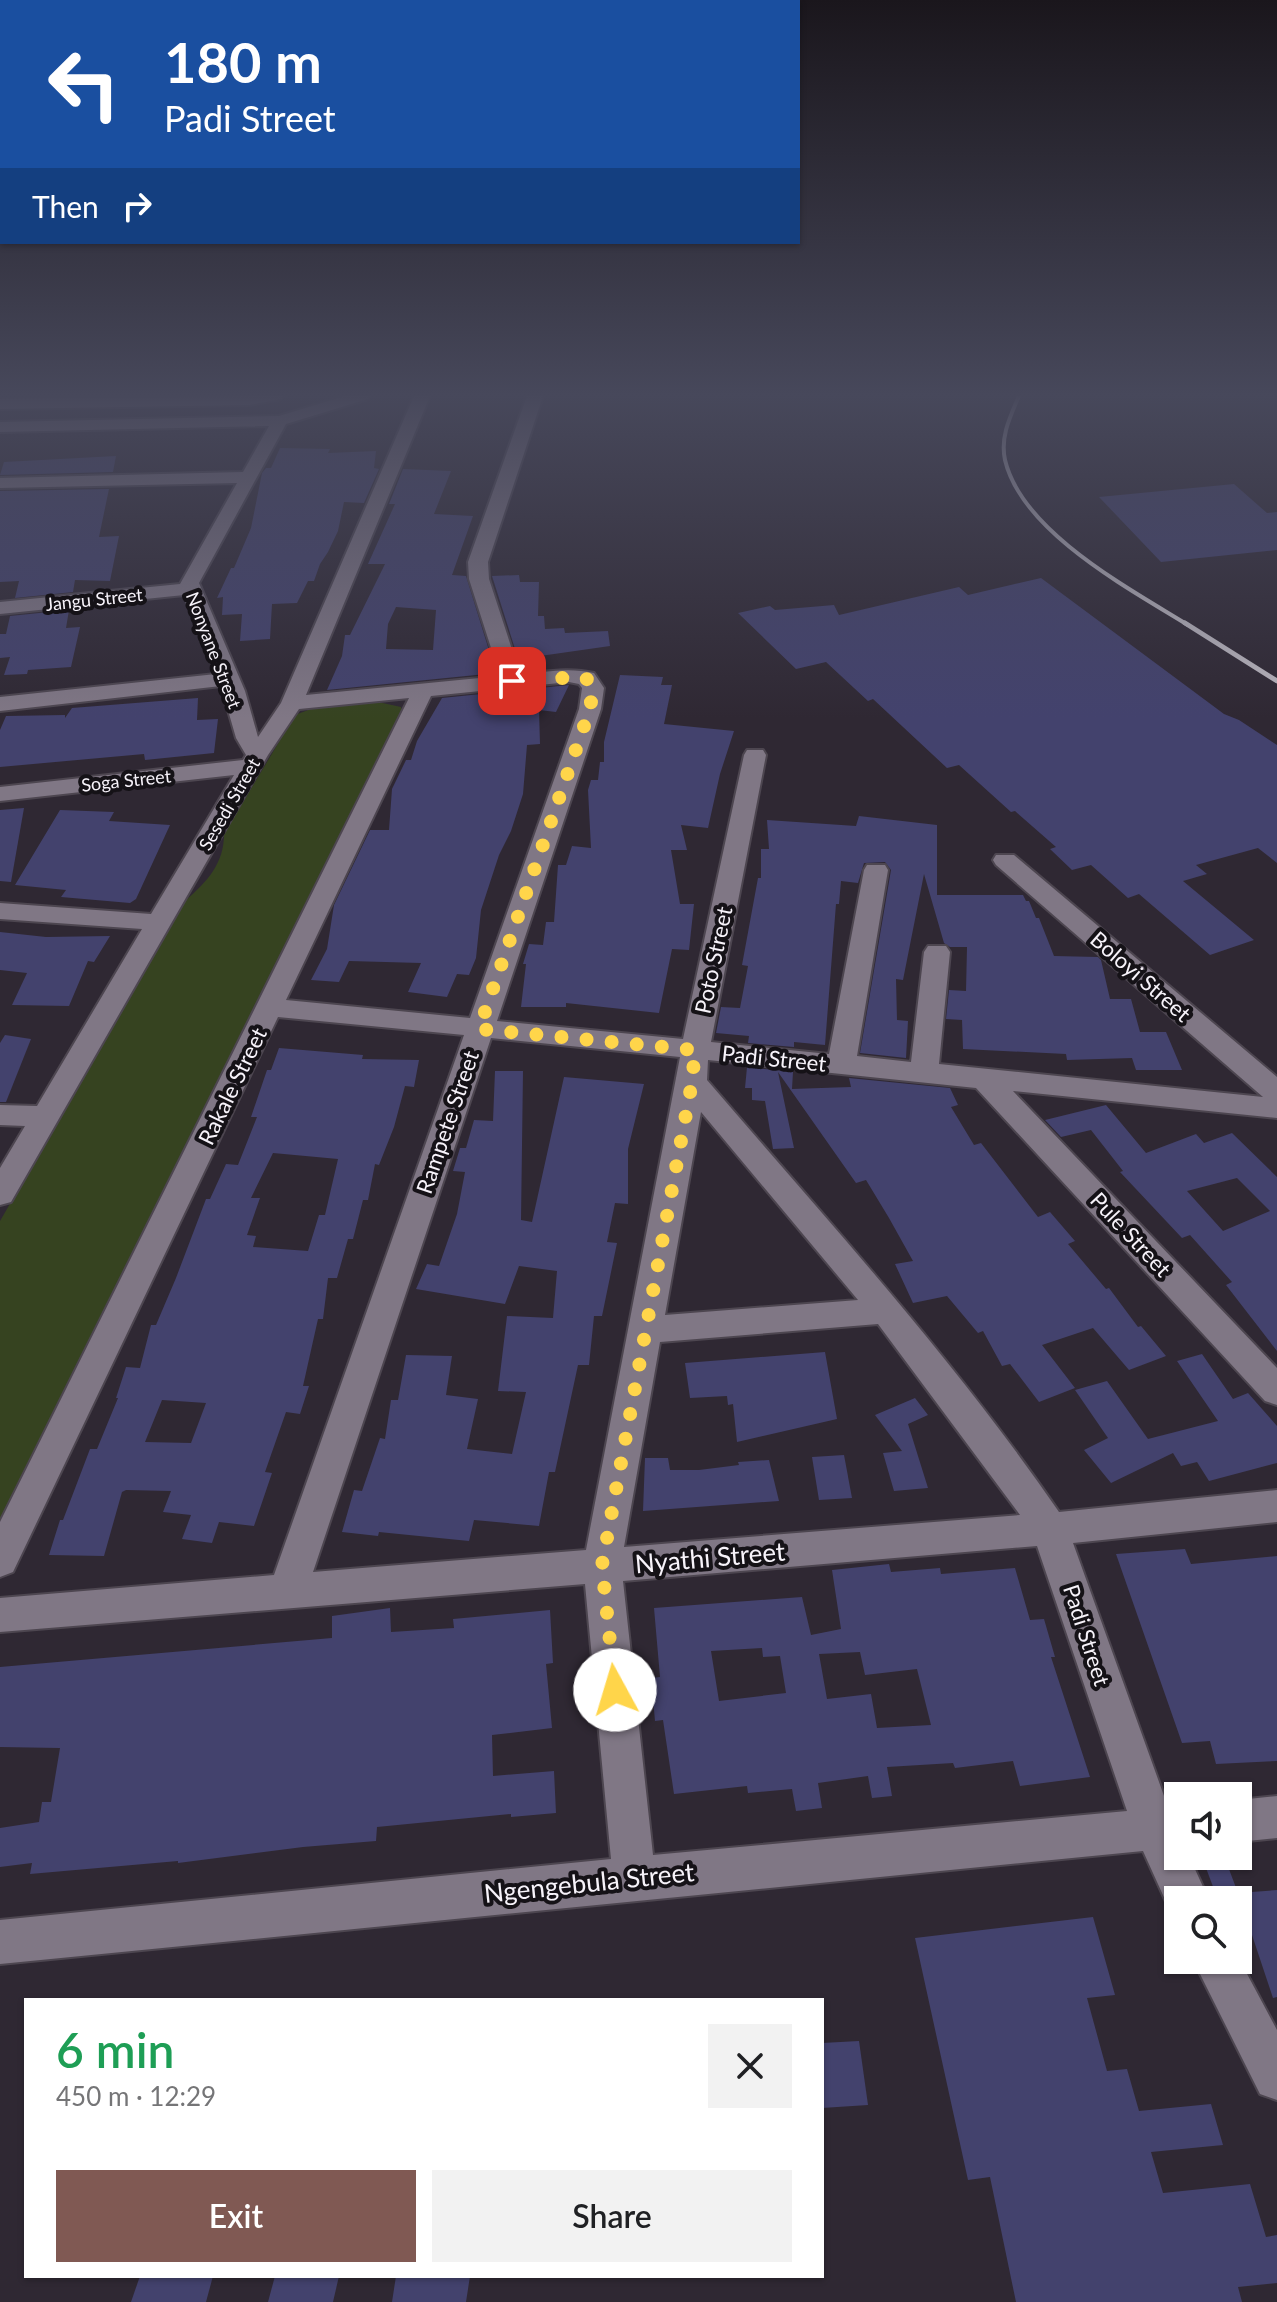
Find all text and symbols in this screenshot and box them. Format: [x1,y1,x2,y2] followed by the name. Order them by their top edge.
[164,28,322,95] text: 180 m
[32,32,136,136] icon: left
[164,96,336,140] text: Padi Street
[115,184,159,228] icon: right
[32,188,99,224] text: Then
[44,583,144,615] street label: Jangu Street
[182,589,247,712] street label: Nonyane Street
[478,647,546,715] pin
[490,659,534,703] icon: arrive
[194,753,265,854] street label: Sesedi Street
[80,764,173,796] street label: Soga Street
[688,904,738,1016] street label: Poto Street
[1085,925,1197,1027] street label: Boloyi Street
[192,1023,272,1149] street label: Rakale Street
[720,1039,828,1077] street label: Padi Street
[410,1047,484,1197] street label: Rampete Street
[1085,1186,1177,1282] street label: Pule Street
[634,1534,787,1580] street label: Nyathi Street
[1058,1581,1116,1689] street label: Padi Street
[573,1648,657,1732] position arrow
[1164,1782,1252,1974] map controls
[1164,1782,1252,1870] button: sound
[482,1855,696,1909] street label: Ngengebula Street
[1164,1886,1252,1974] button: search
[56,2021,174,2078] text: 6 min
[708,2024,792,2108] button: close
[56,2080,216,2112] text: 450 m · 12:29
[56,2170,416,2262] button: Exit
[432,2170,792,2262] button: Share

